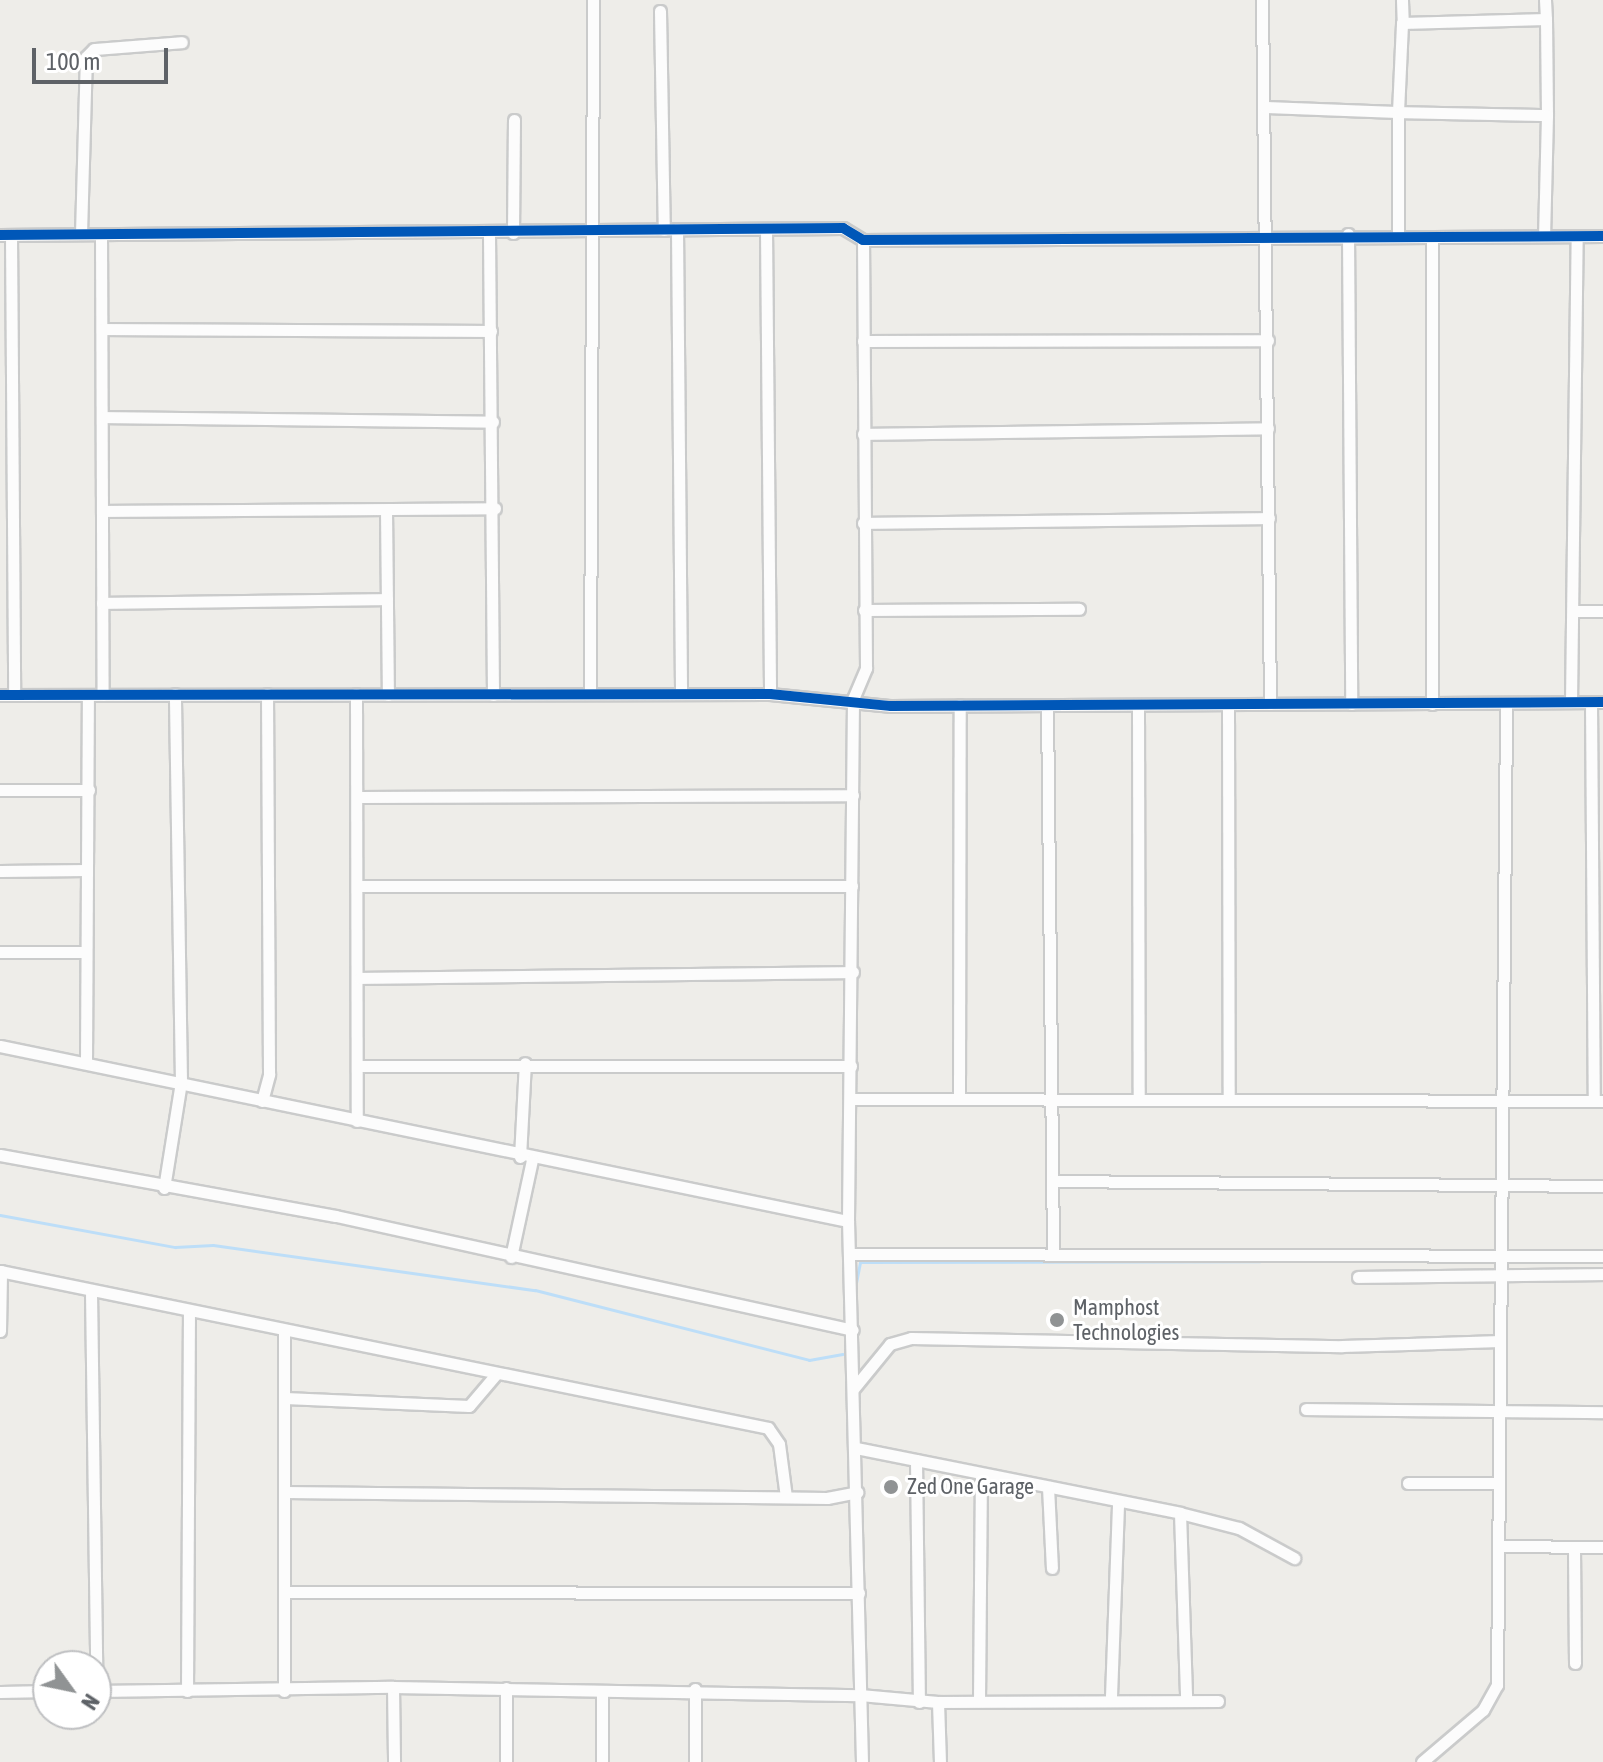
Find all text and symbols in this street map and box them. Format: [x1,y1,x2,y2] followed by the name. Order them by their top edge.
[36,32,172,82] scale bar
[46,48,100,75] text: 100 m
[1073,1294,1179,1346] place label: Mamphost Technologies
[1048,1311,1066,1329] marker: Mamphost Technologies
[907,1474,1034,1500] place label: Zed One Garage
[882,1478,900,1496] marker: Zed One Garage
[32,1650,112,1730] north arrow
[76,1689,105,1715] text: N

